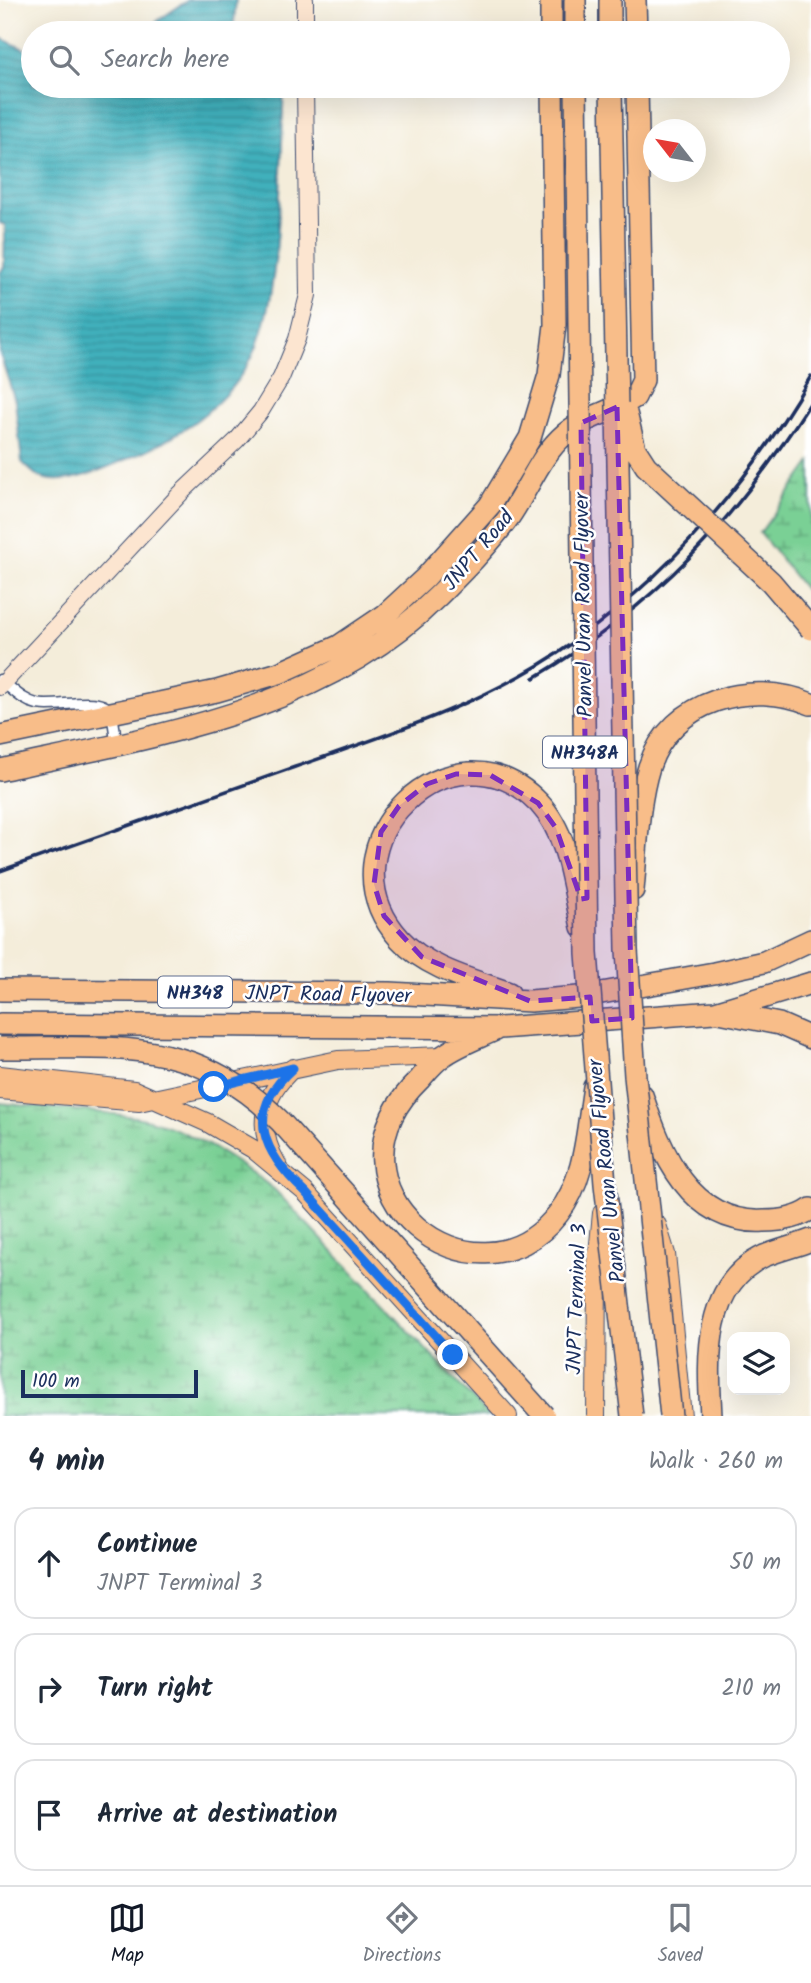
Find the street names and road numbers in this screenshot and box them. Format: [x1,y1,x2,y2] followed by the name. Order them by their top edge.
[566,491,603,718] street label: Panvel Uran Road Flyover
[435,503,523,599] street label: JNPT Road
[543,736,627,768] road number: NH348A
[158,976,232,1008] road number: NH348
[245,978,412,1013] street label: JNPT Road Flyover
[579,1056,636,1284] street label: Panvel Uran Road Flyover
[558,1223,597,1375] street label: JNPT Terminal 3

